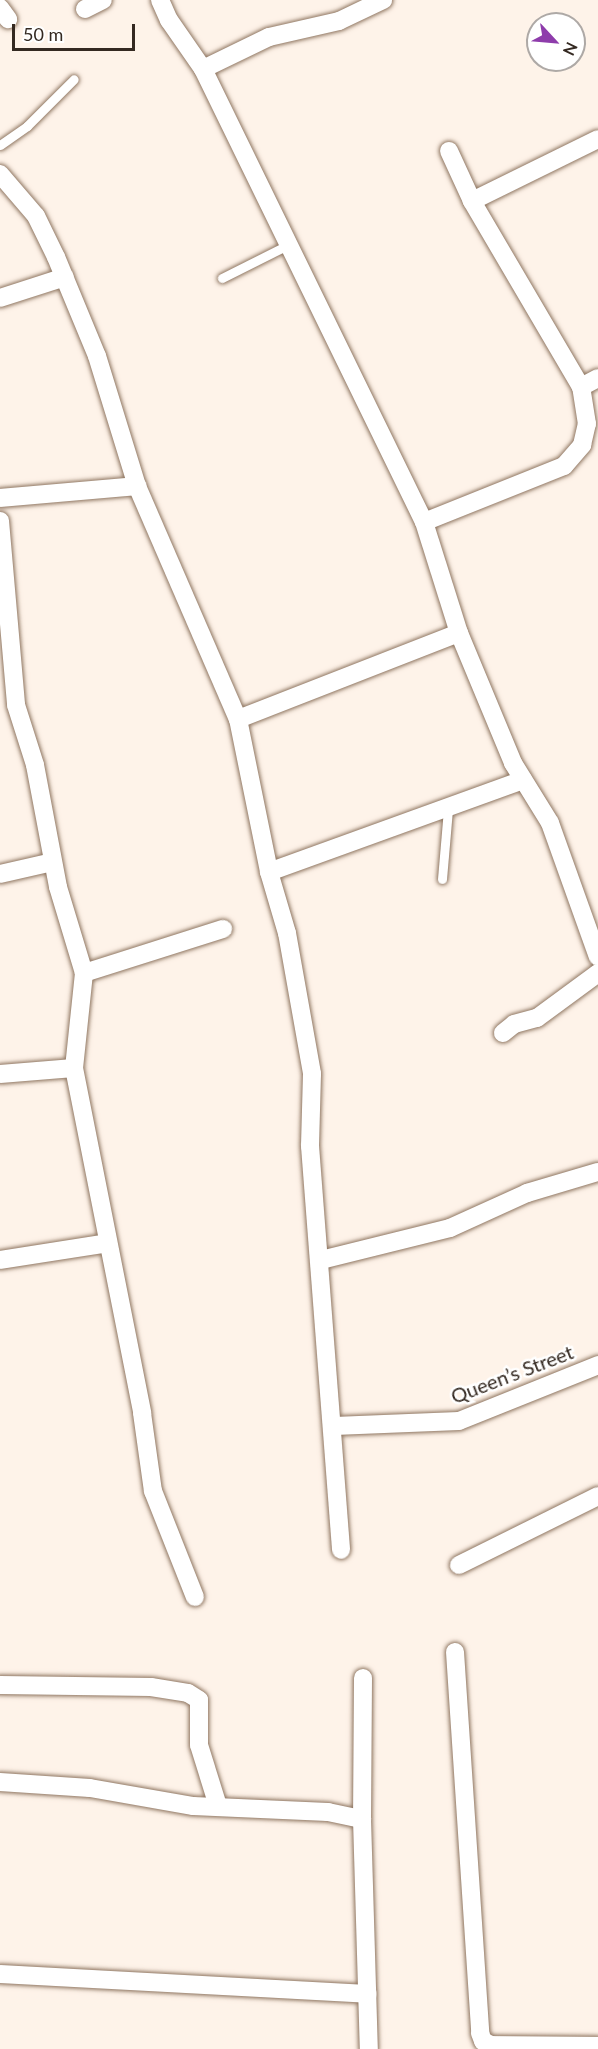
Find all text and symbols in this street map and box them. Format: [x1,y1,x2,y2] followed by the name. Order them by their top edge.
[15,12,138,50] scale bar
[526,12,586,72] north arrow
[23,23,63,45] text: 50 m
[560,40,582,59] text: N
[447,1340,577,1408] street label: Queen’s Street

